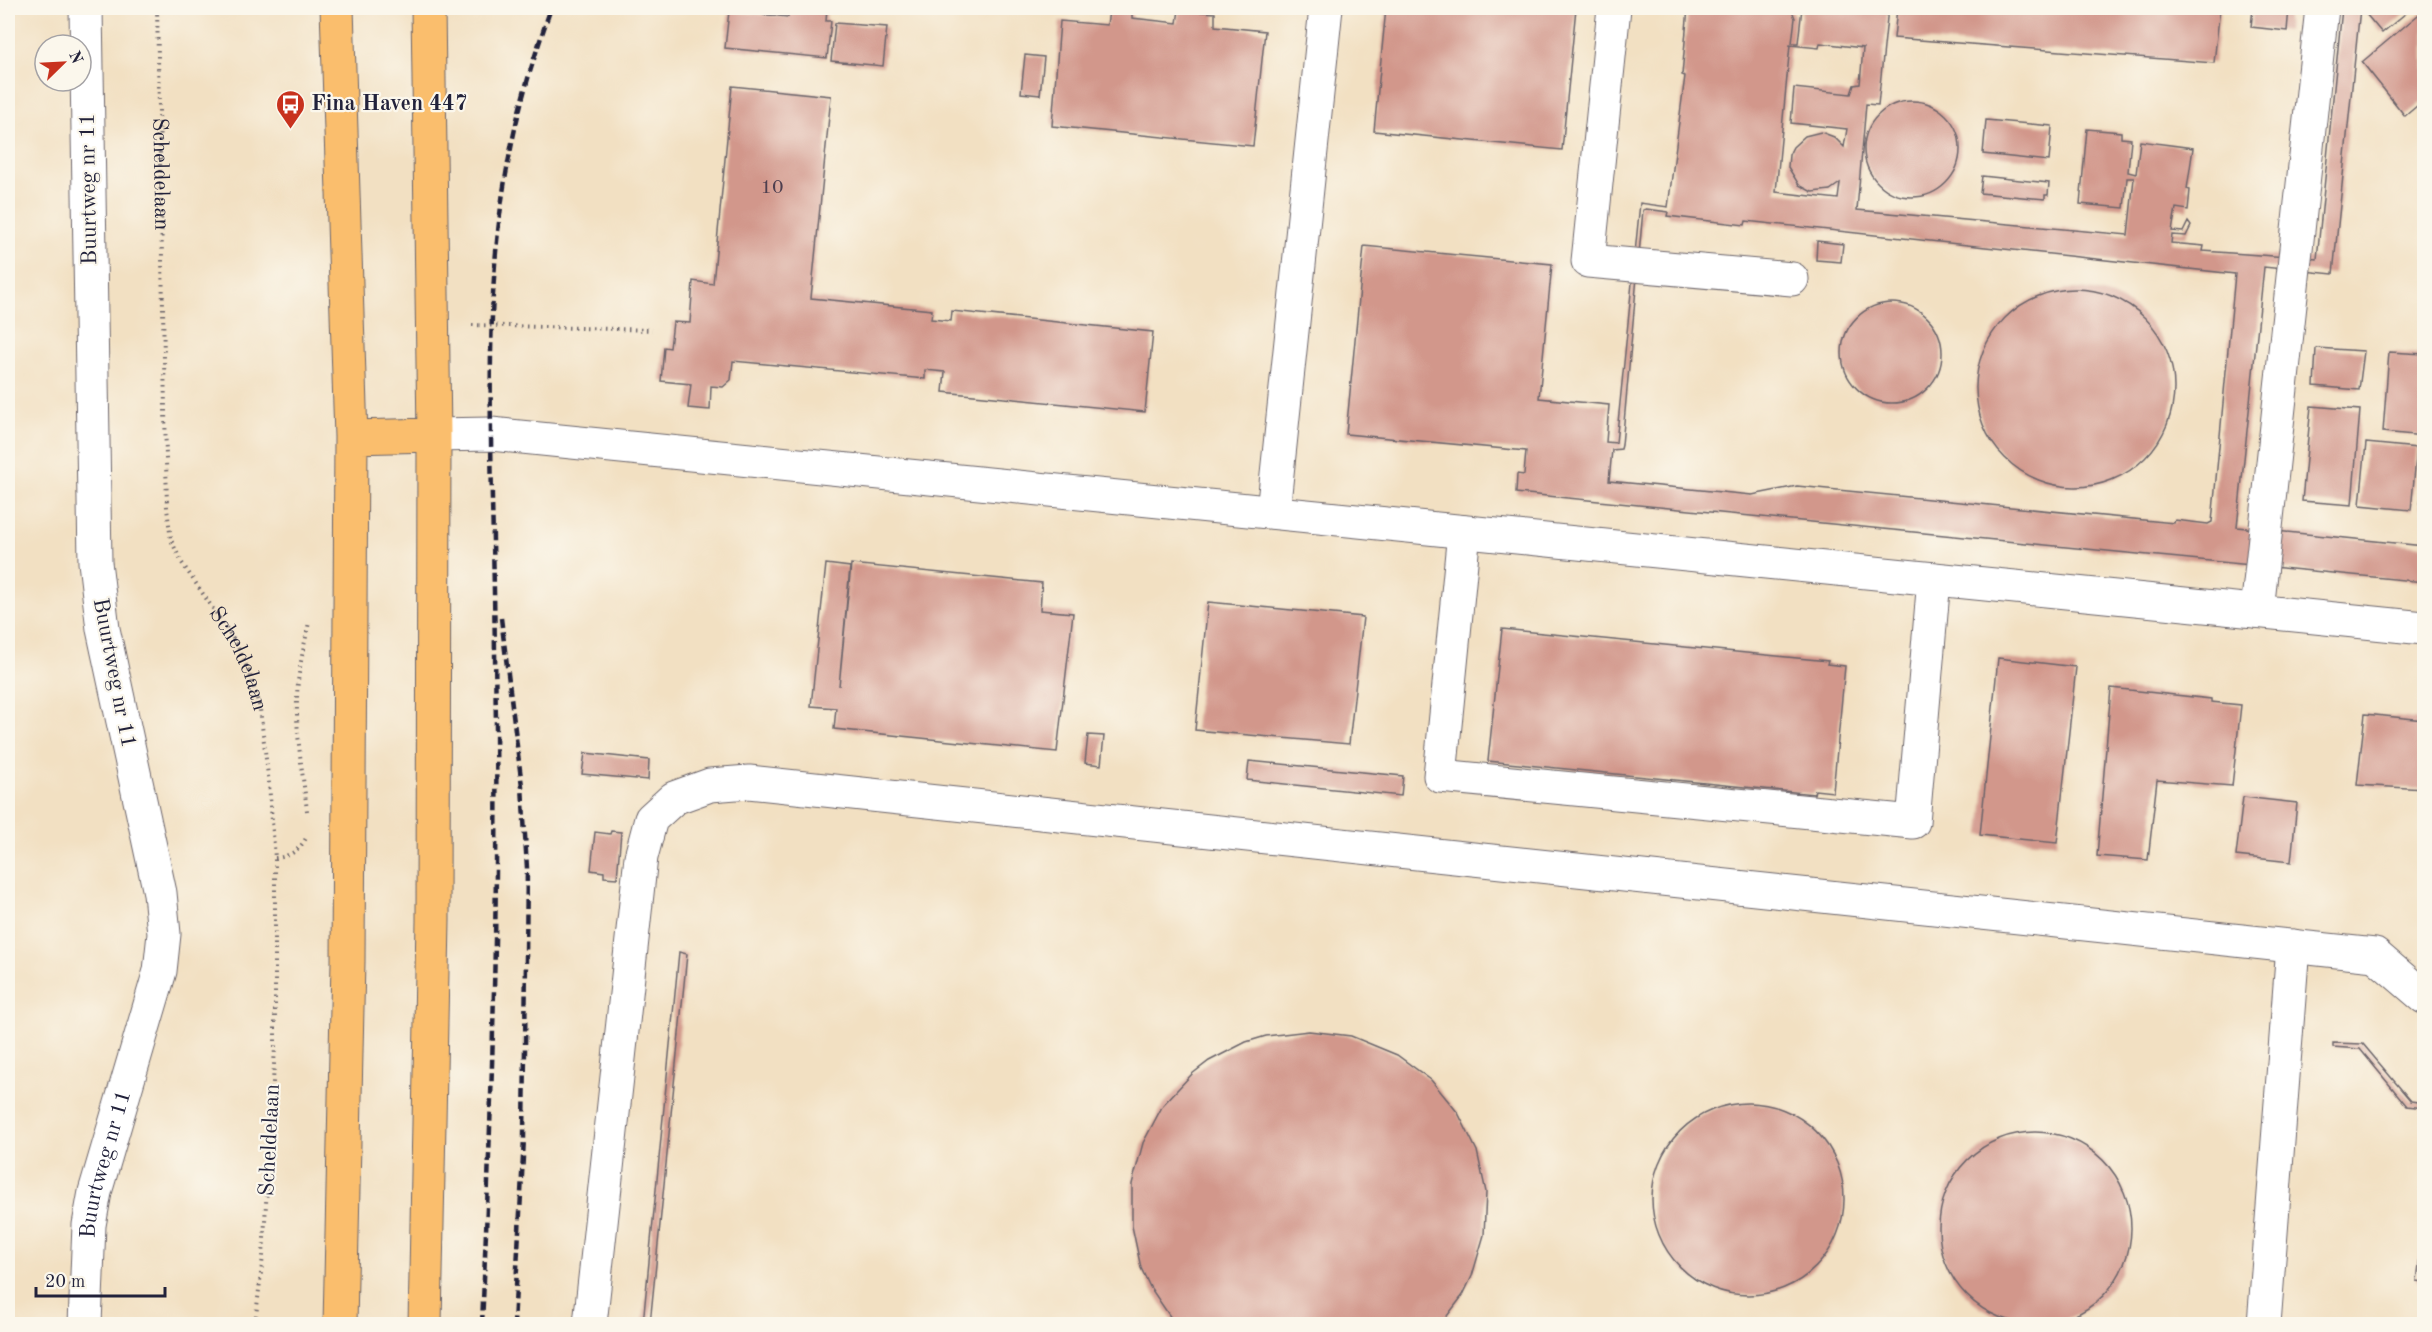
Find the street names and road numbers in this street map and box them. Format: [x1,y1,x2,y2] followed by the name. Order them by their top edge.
[77,113,101,265] street label: Buurtweg nr 11
[148,118,172,231] street label: Scheldelaan
[89,596,139,750] street label: Buurtweg nr 11
[204,603,271,714] street label: Scheldelaan
[256,1083,284,1197] street label: Scheldelaan
[77,1088,135,1239] street label: Buurtweg nr 11

